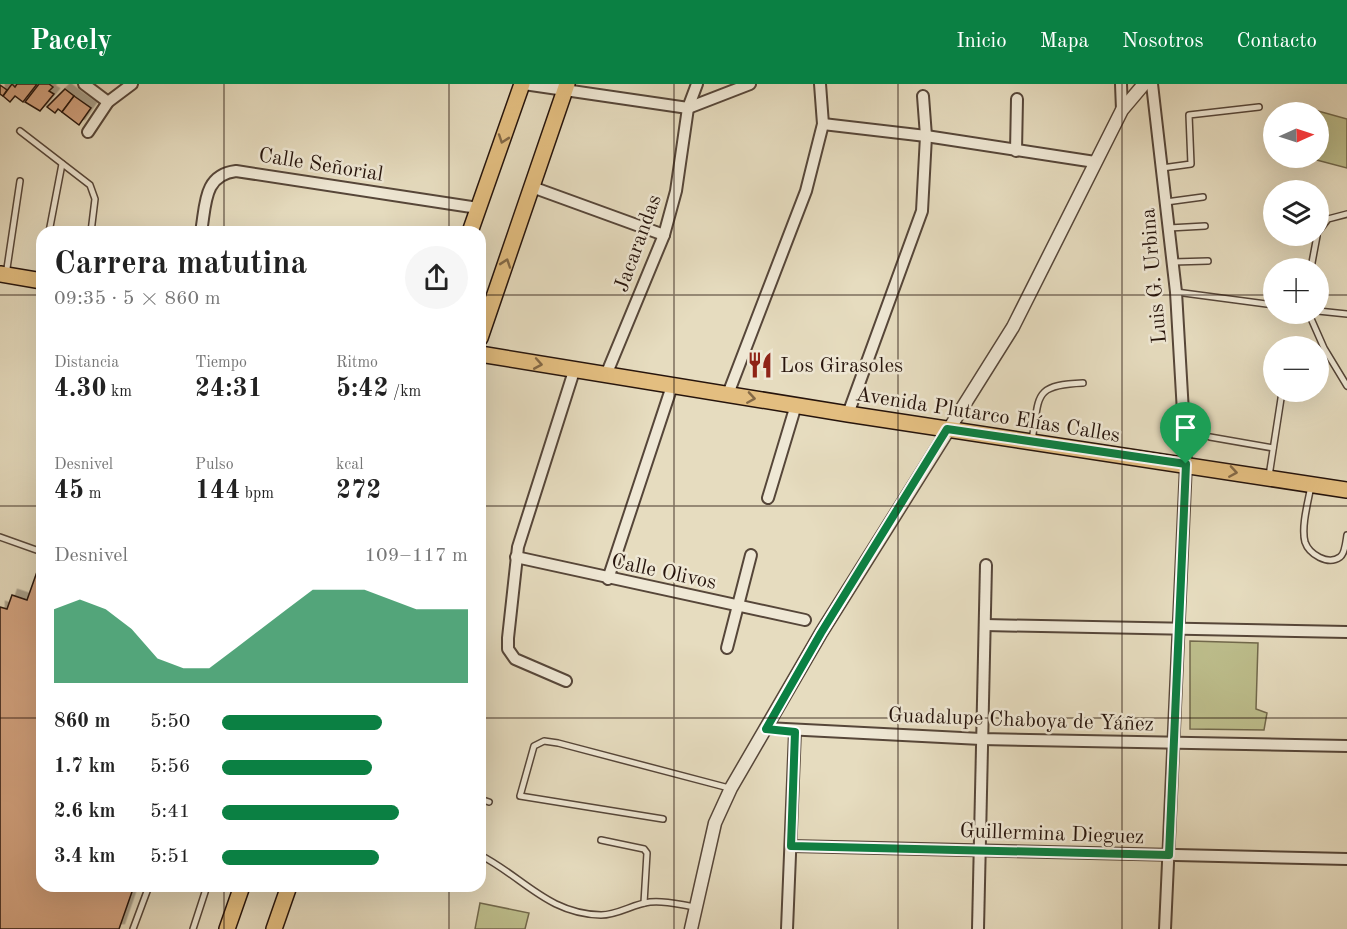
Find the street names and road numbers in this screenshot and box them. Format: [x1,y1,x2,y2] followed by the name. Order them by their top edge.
[257,145,385,186] street label: Calle Señorial
[611,192,666,295] street label: Jacarandas
[1138,207,1171,345] street label: Luis G. Urbina
[854,384,1121,447] street label: Avenida Plutarco Elías Calles
[609,551,718,594] street label: Calle Olivos
[888,705,1154,736] street label: Guadalupe Chaboya de Yáñez
[959,821,1145,848] street label: Guillermina Dieguez

